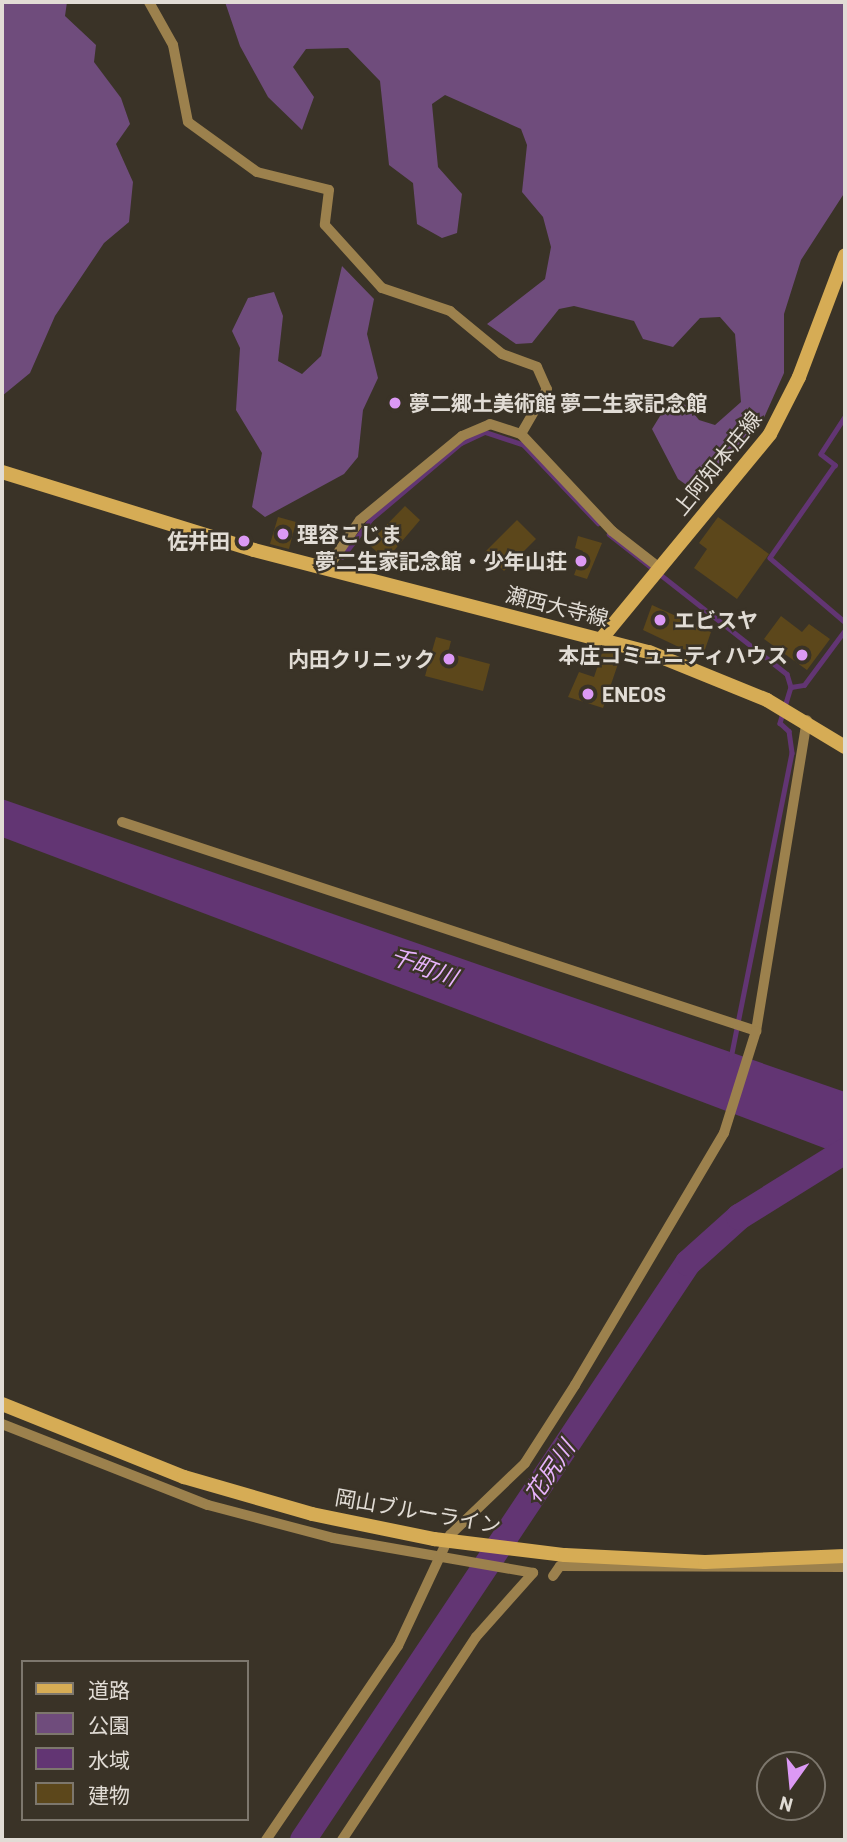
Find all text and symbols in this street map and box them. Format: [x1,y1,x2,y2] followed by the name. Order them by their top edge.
[409,390,707,416] place label: 夢二郷土美術館 夢二生家記念館
[387,395,403,411] marker: 夢二郷土美術館 夢二生家記念館
[668,406,766,520] street label: 上阿知本庄線
[297,521,402,547] place label: 理容こじま
[275,526,291,542] marker: 理容こじま
[167,528,230,554] place label: 佐井田
[236,533,252,549] marker: 佐井田
[315,548,567,574] place label: 夢二生家記念館・少年山荘
[573,553,589,569] marker: 夢二生家記念館・少年山荘
[503,581,611,631] street label: 瀬西大寺線
[674,607,758,633] place label: エビスヤ
[652,612,668,628] marker: エビスヤ
[557,642,788,668] place label: 本庄コミュニティハウス
[288,646,435,672] place label: 内田クリニック
[794,647,810,663] marker: 本庄コミュニティハウス
[441,651,457,667] marker: 内田クリニック
[602,681,666,707] place label: ENEOS
[580,686,596,702] marker: ENEOS
[387,941,461,991] water label: 千町川
[518,1435,580,1507] water label: 花尻川
[333,1484,503,1538] street label: 岡山ブルーライン
[21,1660,248,1821] legend
[88,1677,130,1702] text: 道路
[88,1712,130,1737] text: 公園
[88,1747,130,1772] text: 水域
[756,1751,826,1821] north arrow
[88,1782,130,1807] text: 建物
[777,1792,795,1818] text: N

